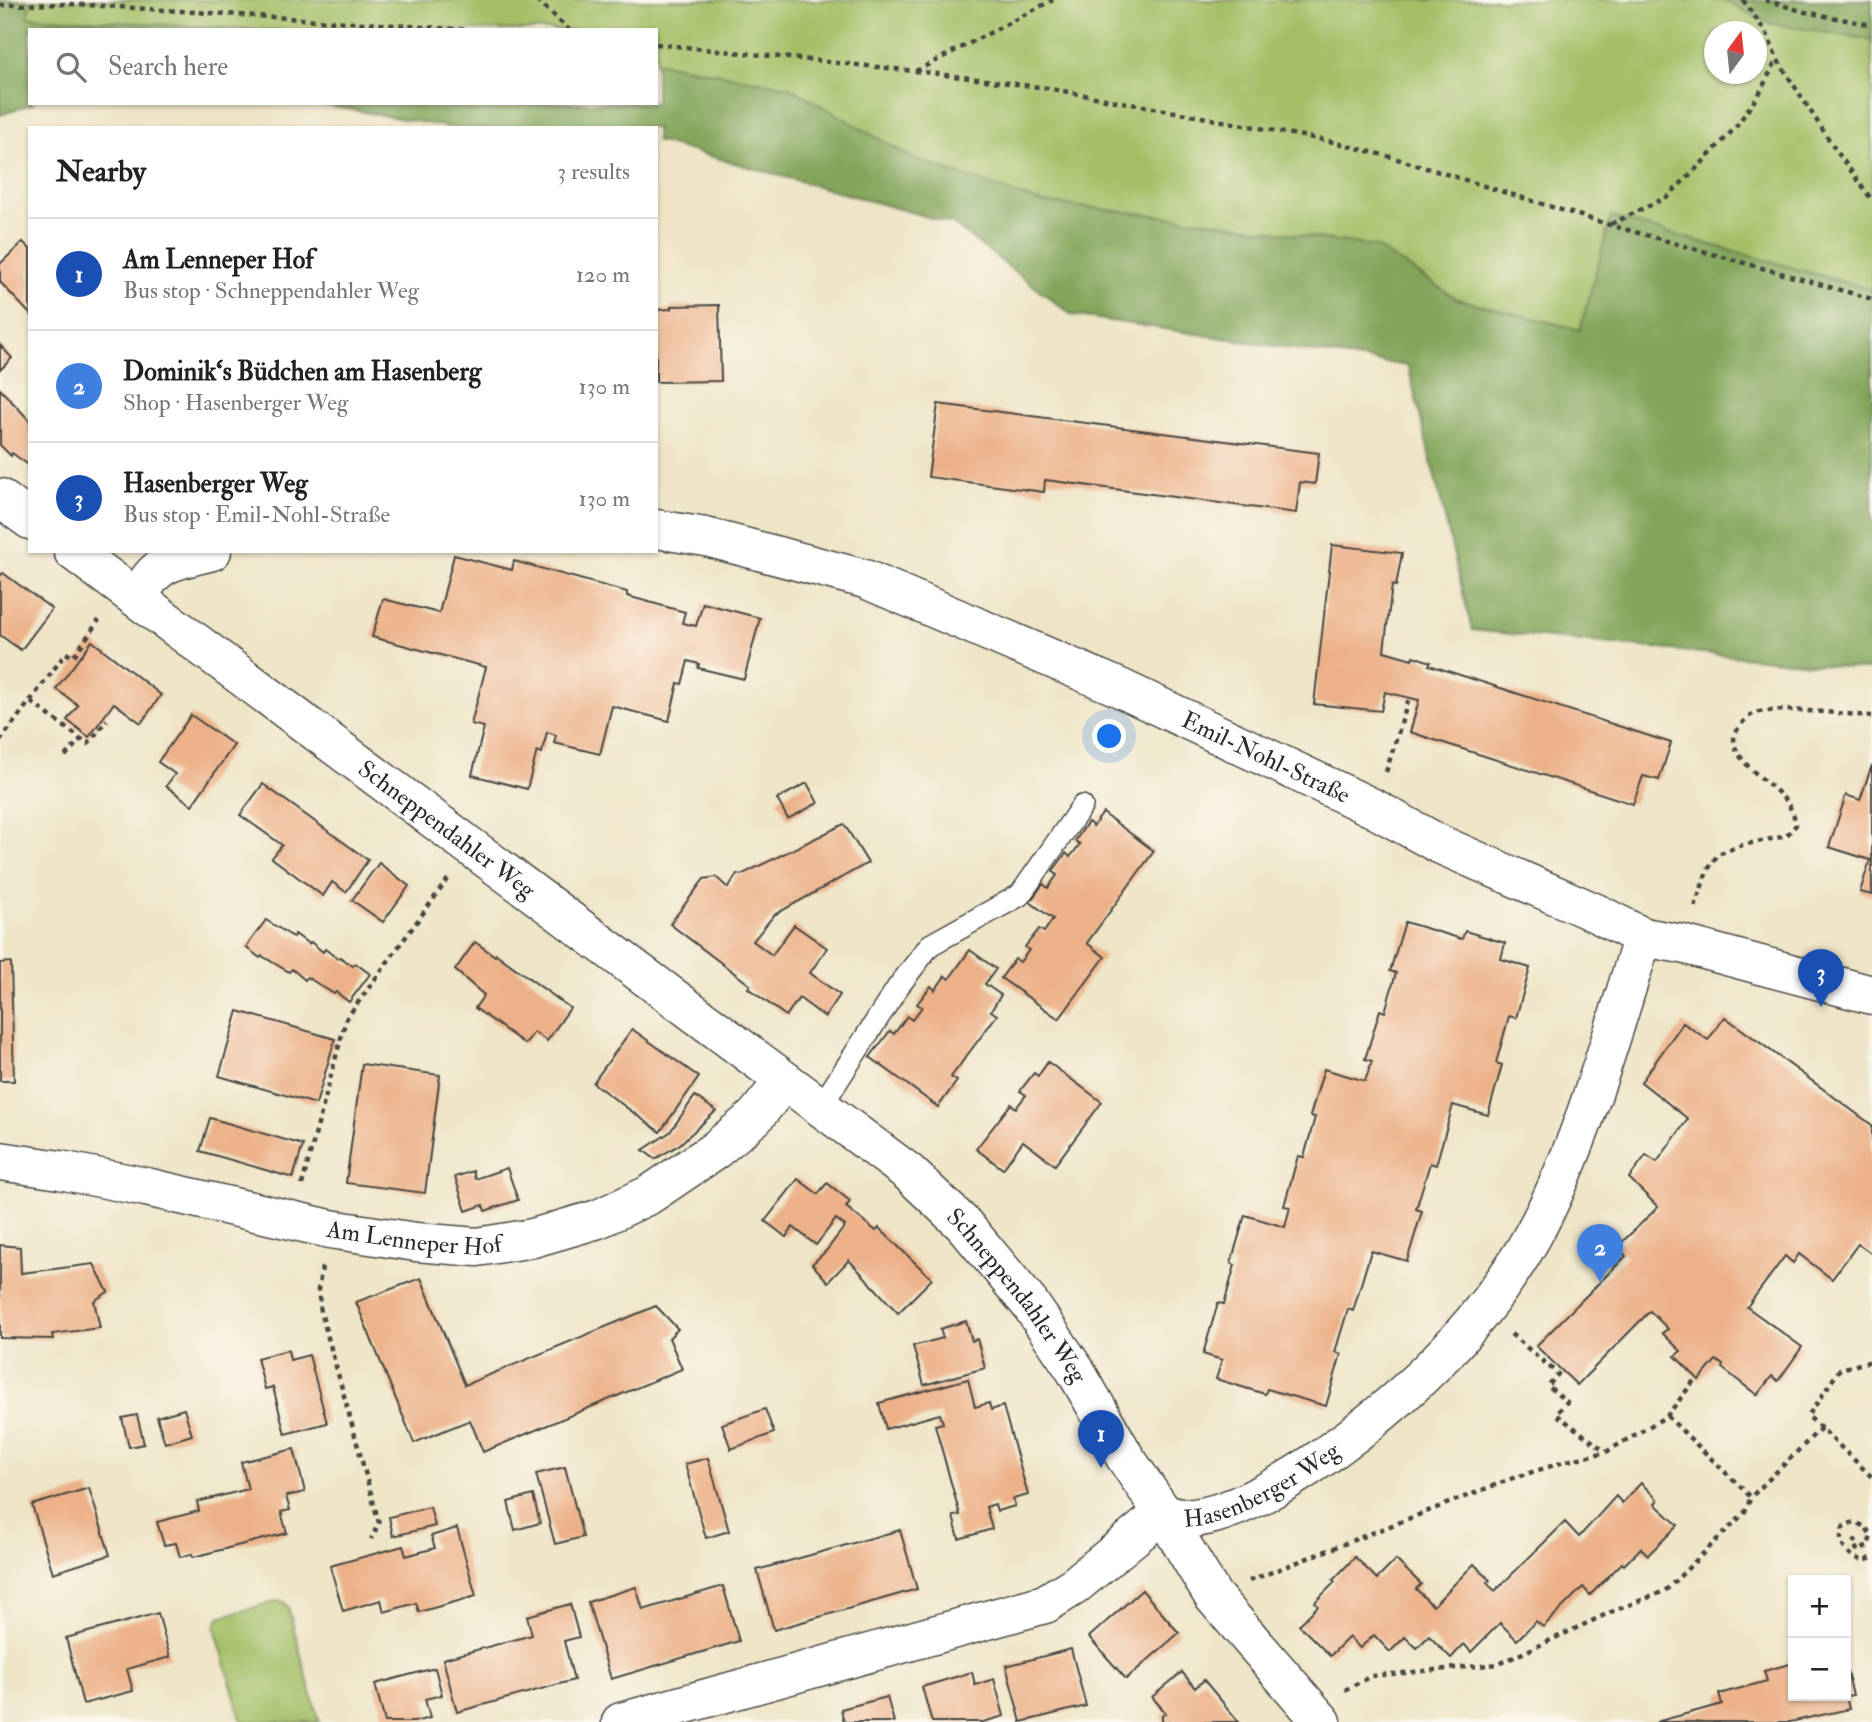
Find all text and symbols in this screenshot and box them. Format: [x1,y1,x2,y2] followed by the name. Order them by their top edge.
[1704,21,1767,84] north arrow
[28,28,658,105] search box
[52,48,90,86] icon: search
[108,51,228,83] text: Search here
[56,153,146,190] text: Nearby
[557,157,630,186] text: 3 results
[123,244,314,276] text: Am Lenneper Hof
[75,260,83,289] text: 1
[576,260,630,289] text: 120 m
[123,276,419,305] text: Bus stop · Schneppendahler Weg
[123,356,482,388] text: Dominik‘s Büdchen am Hasenberg
[73,372,85,401] text: 2
[578,372,630,401] text: 130 m
[123,388,348,417] text: Shop · Hasenberger Weg
[123,468,308,500] text: Hasenberger Weg
[75,484,83,513] text: 3
[578,484,630,513] text: 130 m
[123,500,390,529] text: Bus stop · Emil-Nohl-Straße
[1177,704,1355,811] street label: Emil-Nohl-Straße
[1092,719,1126,753] your location
[352,753,542,906] street label: Schneppendahler Weg
[1798,949,1844,1007] pin: 3
[940,1202,1095,1389] street label: Schneppendahler Weg
[324,1214,507,1263] street label: Am Lenneper Hof
[1577,1224,1623,1282] pin: 2
[1078,1410,1124,1468] pin: 1
[1182,1435,1347,1535] street label: Hasenberger Weg
[1788,1575,1851,1701] map controls
[1788,1575,1851,1638] button: +
[1788,1638,1851,1701] button: −

